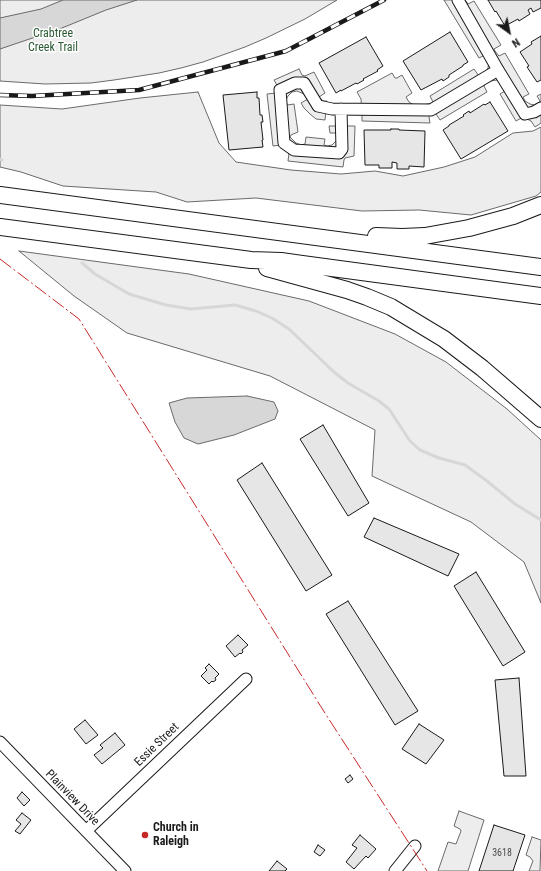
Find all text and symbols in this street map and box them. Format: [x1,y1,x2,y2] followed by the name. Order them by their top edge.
[489,12,529,52] north arrow
[28,27,78,55] park label: Crabtree Creek Trail
[509,35,522,50] text: N
[132,720,182,770] street label: Essie Street
[42,767,102,829] street label: Plainview Drive
[153,821,199,849] place label: Church in Raleigh
[140,830,150,840] marker: Church in Raleigh
[492,847,512,859] house number: 3618

